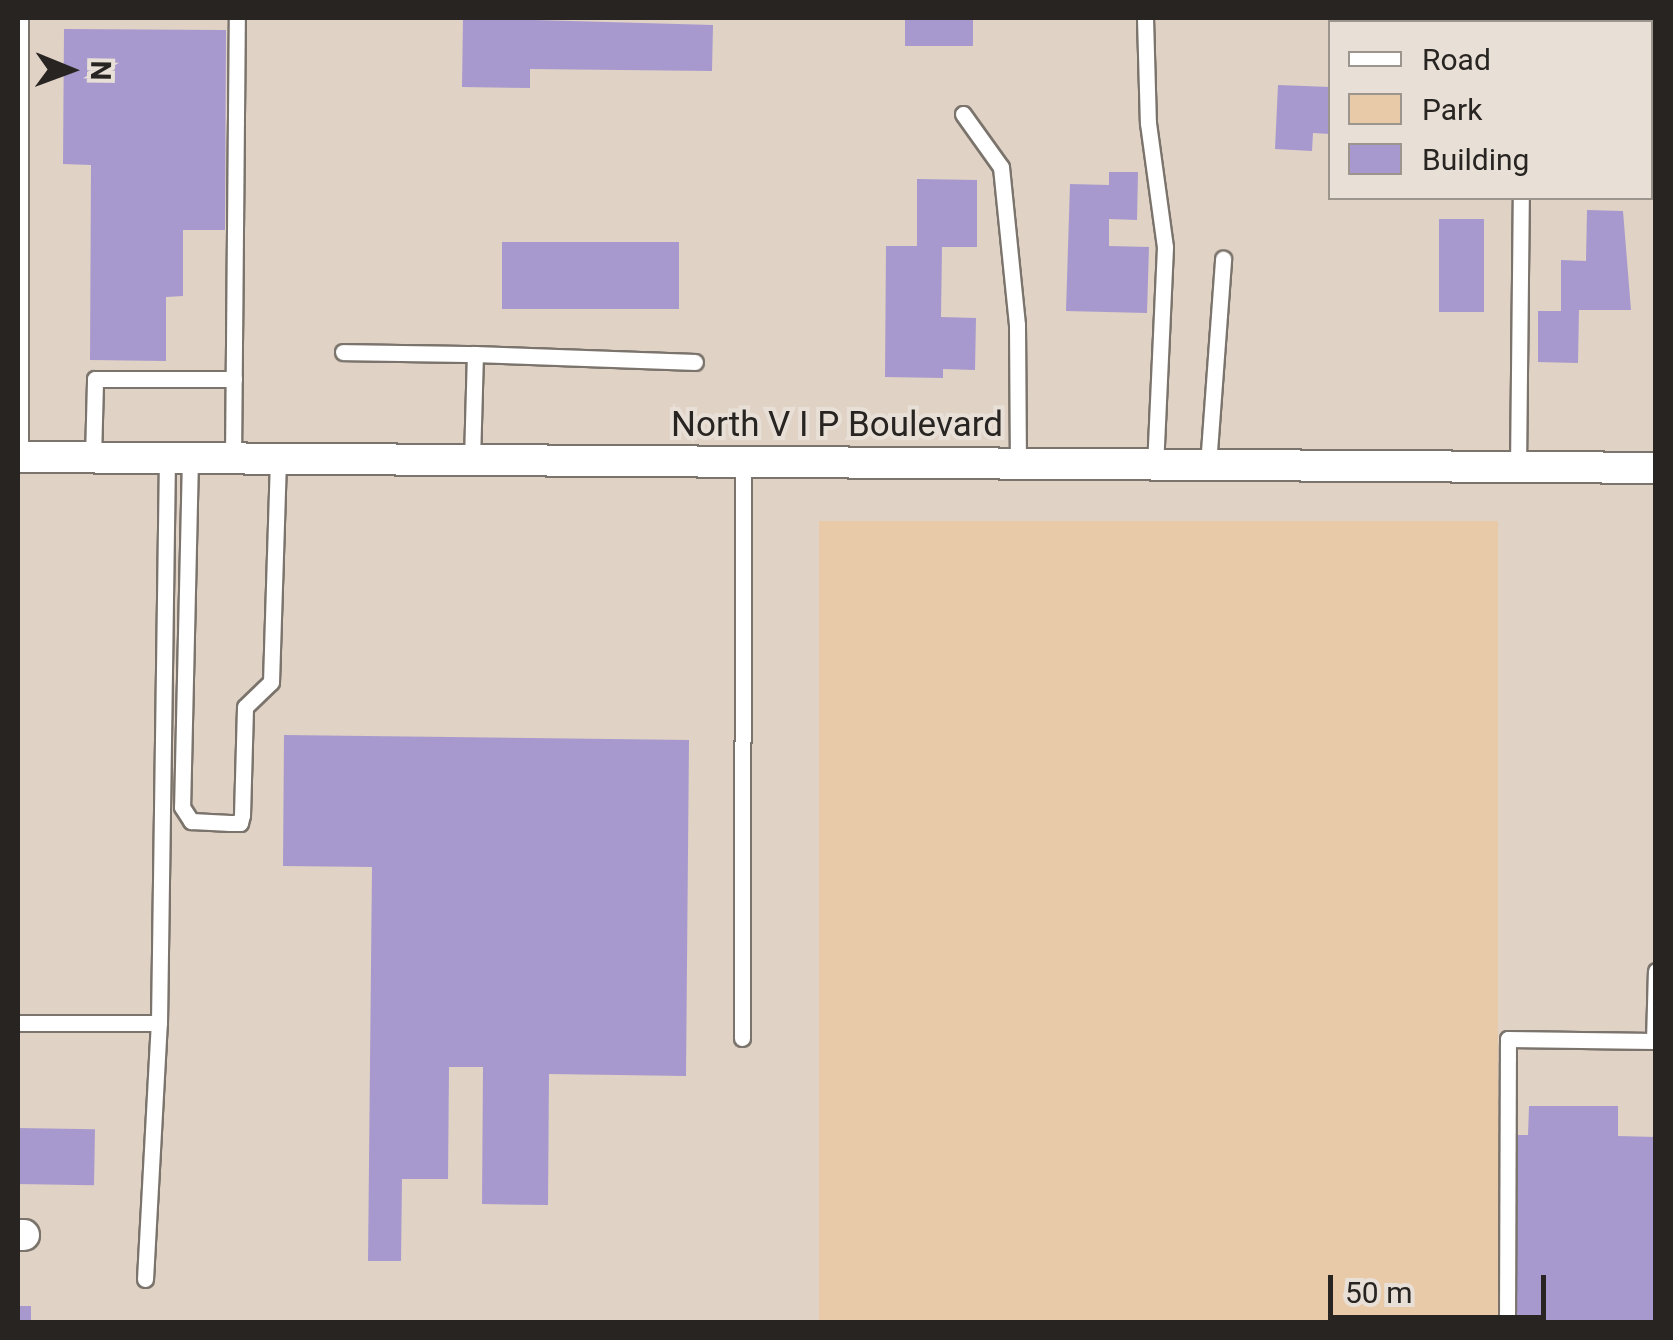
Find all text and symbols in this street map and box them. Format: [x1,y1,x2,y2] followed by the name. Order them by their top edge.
[20,20,120,120] north arrow
[1328,20,1653,200] legend
[1422,42,1491,77] text: Road
[84,60,117,81] text: N
[1422,92,1482,127] text: Park
[1422,142,1529,177] text: Building
[671,404,1003,446] street label: North V I P Boulevard
[1333,1255,1550,1317] scale bar
[1345,1275,1412,1310] text: 50 m

